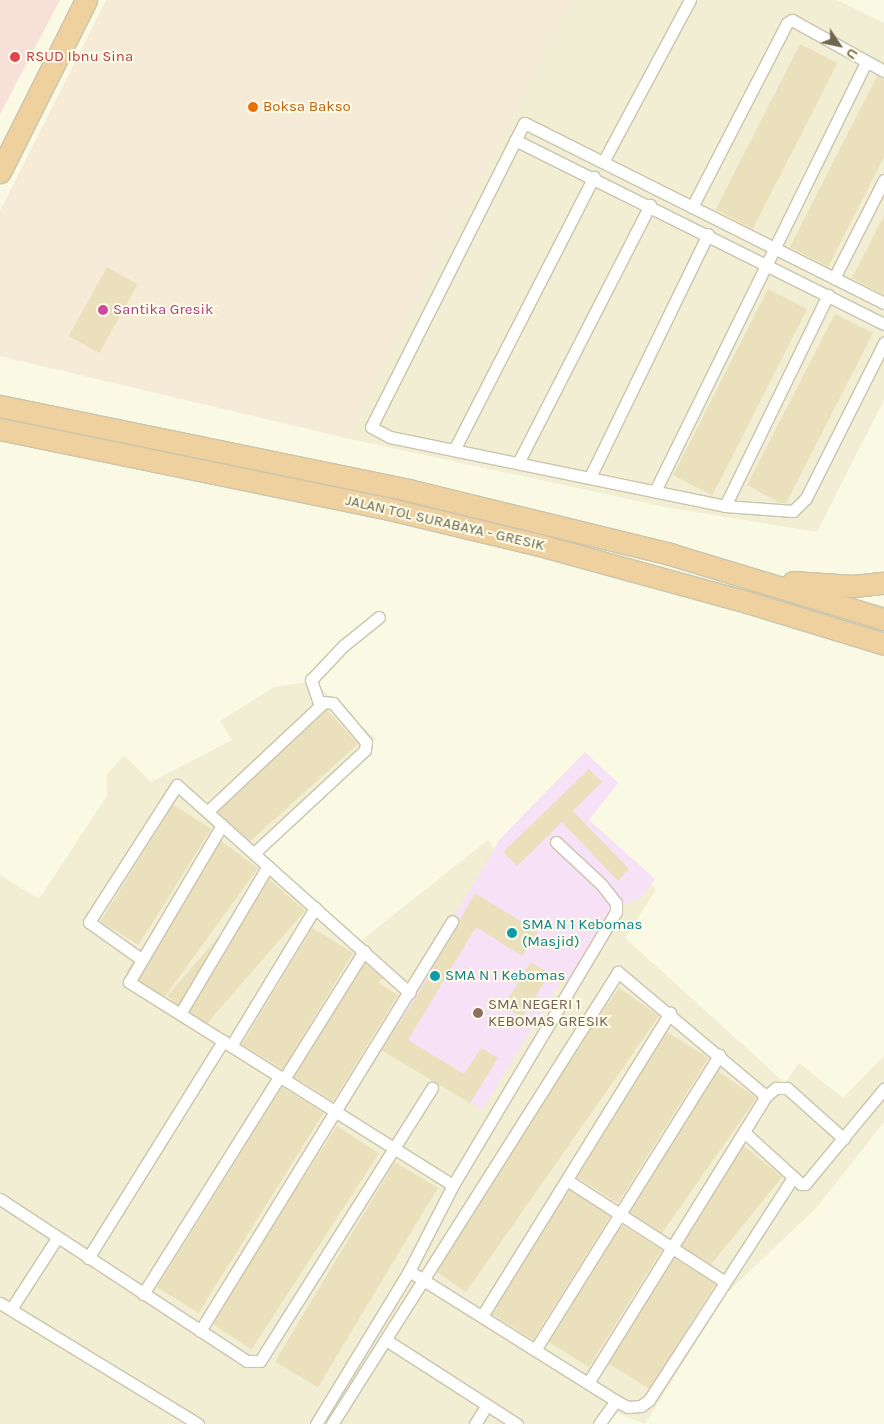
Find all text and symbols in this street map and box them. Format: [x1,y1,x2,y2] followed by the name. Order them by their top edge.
[814,20,864,70] north arrow
[842,45,862,62] text: U
[26,48,133,66] place label: RSUD Ibnu Sina
[8,50,22,64] marker: RSUD Ibnu Sina
[263,98,351,116] place label: Boksa Bakso
[247,101,259,113] marker: Boksa Bakso
[113,301,213,319] place label: Santika Gresik
[97,304,109,316] marker: Santika Gresik
[344,491,546,555] street label: JALAN TOL SURABAYA - GRESIK
[522,915,642,950] place label: SMA N 1 Kebomas (Masjid)
[506,927,518,939] marker: SMA N 1 Kebomas (Masjid)
[445,967,565,985] place label: SMA N 1 Kebomas
[429,970,441,982] marker: SMA N 1 Kebomas
[488,995,608,1030] place label: SMA NEGERI 1 KEBOMAS GRESIK
[472,1007,484,1019] marker: SMA NEGERI 1 KEBOMAS GRESIK

